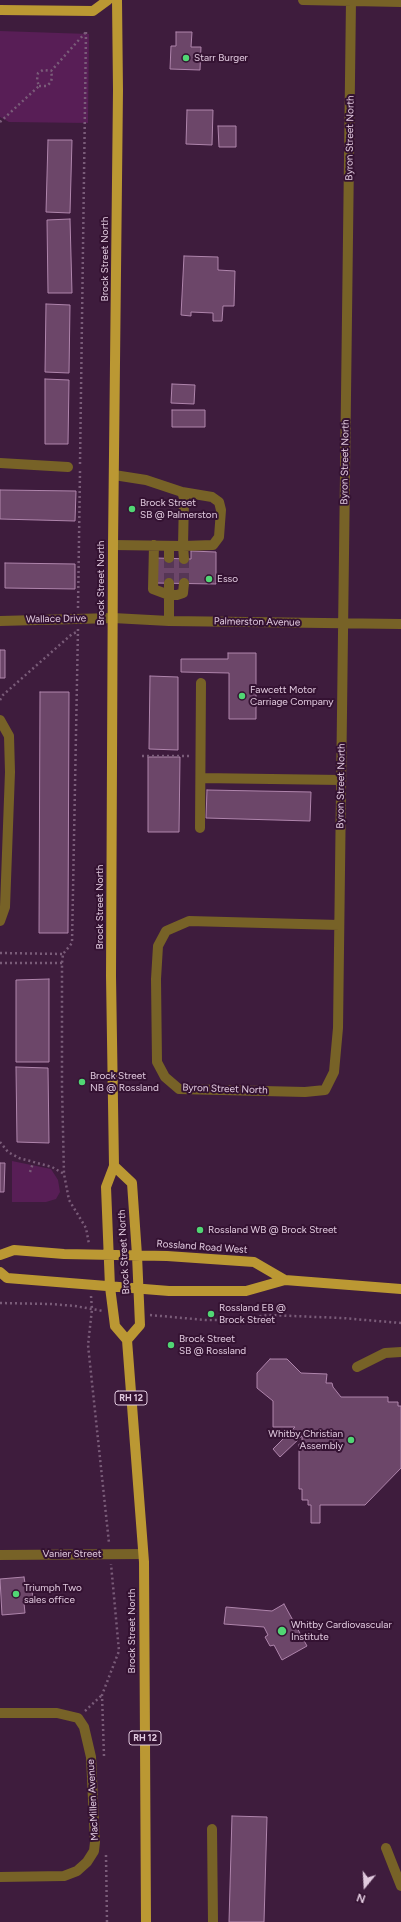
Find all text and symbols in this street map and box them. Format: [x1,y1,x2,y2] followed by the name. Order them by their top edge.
[194,52,248,64] place label: Starr Burger
[181,53,191,63] marker: Starr Burger
[343,95,357,181] street label: Byron Street North
[99,217,111,301] street label: Brock Street North
[338,419,352,505] street label: Byron Street North
[140,497,217,520] place label: Brock Street SB @ Palmerston
[127,504,137,514] marker: Brock Street SB @ Palmerston
[95,541,107,625] street label: Brock Street North
[217,573,238,585] place label: Esso
[204,574,214,584] marker: Esso
[26,612,86,626] street label: Wallace Drive
[214,615,300,629] street label: Palmerston Avenue
[250,684,334,708] place label: Fawcett Motor Carriage Company
[237,691,247,701] marker: Fawcett Motor Carriage Company
[334,743,348,829] street label: Byron Street North
[94,865,106,949] street label: Brock Street North
[90,1070,159,1094] place label: Brock Street NB @ Rossland
[77,1077,87,1087] marker: Brock Street NB @ Rossland
[182,1082,268,1096] street label: Byron Street North
[116,1209,132,1295] street label: Brock Street North
[208,1224,337,1236] place label: Rossland WB @ Brock Street
[195,1225,205,1235] marker: Rossland WB @ Brock Street
[156,1238,248,1256] street label: Rossland Road West
[219,1302,286,1326] place label: Rossland EB @ Brock Street
[206,1309,216,1319] marker: Rossland EB @ Brock Street
[179,1333,246,1356] place label: Brock Street SB @ Rossland
[166,1340,176,1350] marker: Brock Street SB @ Rossland
[115,1391,147,1405] road number: RH 12
[268,1428,343,1452] place label: Whitby Christian Assembly
[346,1435,356,1445] marker: Whitby Christian Assembly
[43,1548,101,1560] street label: Vanier Street
[24,1582,82,1606] place label: Triumph Two sales office
[11,1589,21,1599] marker: Triumph Two sales office
[126,1589,138,1673] street label: Brock Street North
[291,1619,392,1642] place label: Whitby Cardiovascular Institute
[276,1625,288,1637] marker: Whitby Cardiovascular Institute
[129,1731,161,1745] road number: RH 12
[85,1759,101,1841] street label: MacMillen Avenue
[345,1866,385,1906] north arrow
[355,1890,367,1905] text: N

